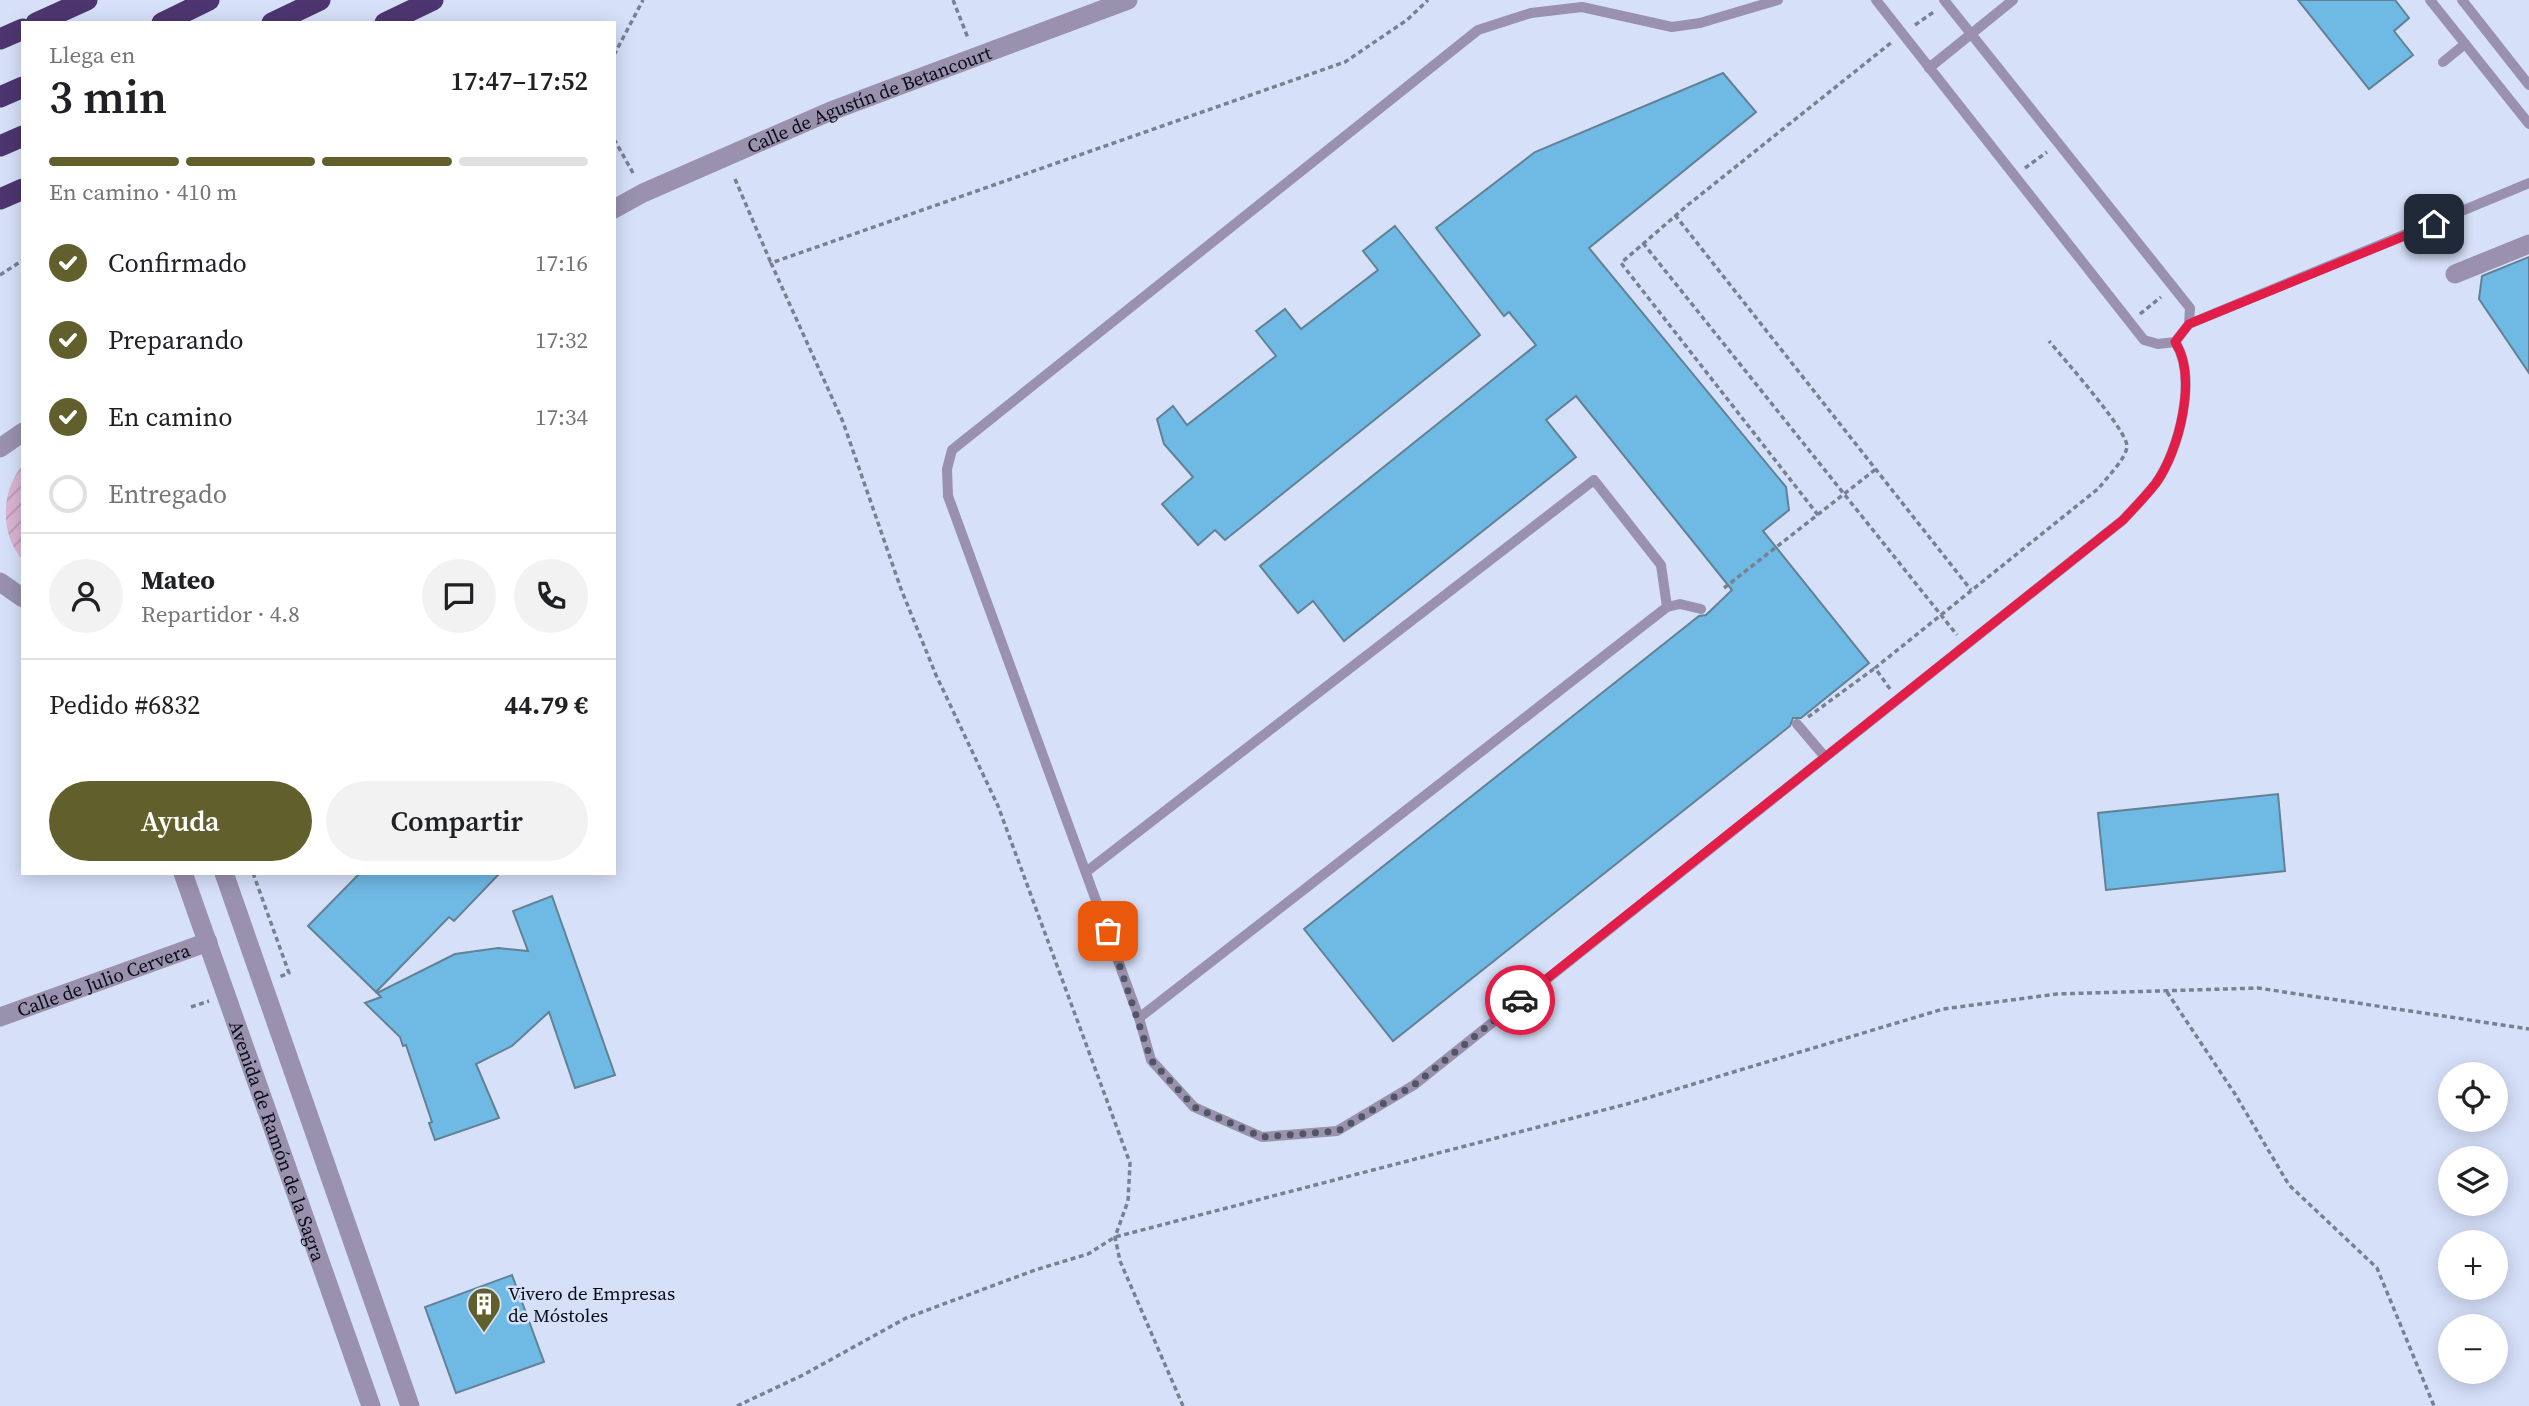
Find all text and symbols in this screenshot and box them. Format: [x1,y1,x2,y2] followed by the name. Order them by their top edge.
[49,39,135,71] text: Llega en
[743,39,996,159] street label: Calle de Agustín de Betancourt
[451,63,588,99] text: 17:47–17:52
[49,65,167,128] text: 3 min
[49,176,237,208] text: En camino · 410 m
[2404,194,2464,254] pin
[2415,205,2453,243] icon: home
[49,244,87,282] icon: check
[108,245,247,281] text: Confirmado
[535,247,588,279] text: 17:16
[49,321,87,359] icon: check
[108,322,244,358] text: Preparando
[535,324,588,356] text: 17:32
[49,398,87,436] icon: check
[108,399,233,435] text: En camino
[535,401,588,433] text: 17:34
[108,476,227,512] text: Entregado
[49,559,123,633] button: person
[422,559,496,633] button: chat
[514,559,588,633] button: phone
[141,562,215,598] text: Mateo
[141,598,300,630] text: Repartidor · 4.8
[49,687,200,723] text: Pedido #6832
[504,687,588,723] text: 44.79 €
[49,781,312,861] button: Ayuda
[326,781,588,861] button: Compartir
[1078,901,1138,961] pin
[1089,912,1127,950] icon: bag
[13,936,194,1023] street label: Calle de Julio Cervera
[1485,965,1555,1035] courier
[1501,981,1539,1019] icon: car
[223,1017,332,1265] street label: Avenida de Ramón de la Sagra
[2438,1062,2508,1384] map controls
[2438,1062,2508,1132] button: locate
[2438,1146,2508,1216] button: layers
[2438,1230,2508,1300] button: +
[508,1280,675,1328] place label: Vivero de Empresas de Móstoles
[465,1285,503,1334] building icon: Vivero de Empresas de Móstoles
[2438,1314,2508,1384] button: −

